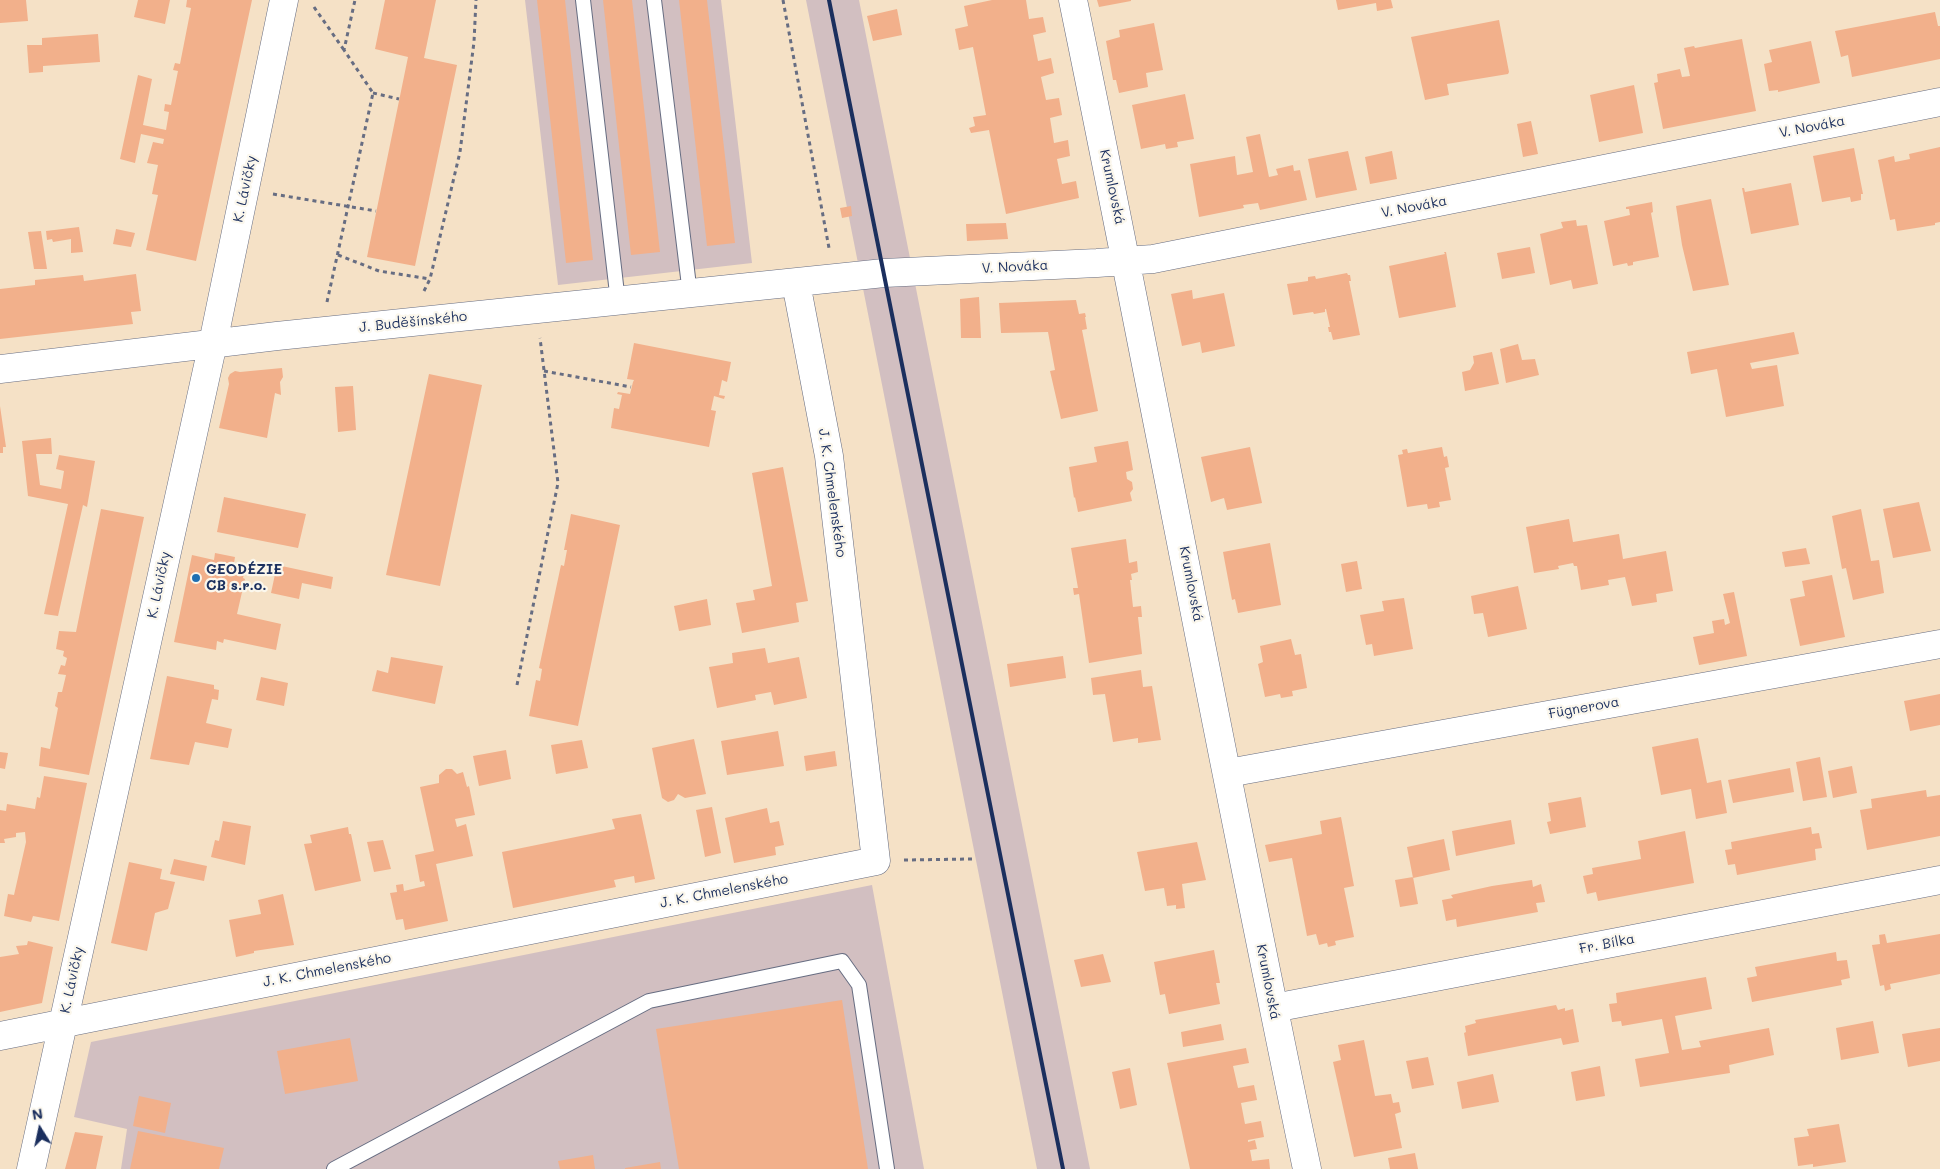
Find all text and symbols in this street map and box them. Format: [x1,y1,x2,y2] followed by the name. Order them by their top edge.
[1778,112,1846,142] street label: V. Nováka
[1096,148,1128,226] street label: Krumlovská
[230,154,260,224] street label: K. Lávičky
[1380,192,1448,222] street label: V. Nováka
[981,257,1049,277] street label: V. Nováka
[358,308,468,336] street label: J. Buděšínského
[815,427,849,559] street label: J. K. Chmelenského
[1175,545,1207,623] street label: Krumlovská
[144,550,174,620] street label: K. Lávičky
[206,562,282,594] place label: GEODÉZIE CB s.r.o.
[190,572,202,584] marker: GEODÉZIE CB s.r.o.
[1547,694,1621,722] street label: Fügnerova
[659,870,789,912] street label: J. K. Chmelenského
[1578,930,1636,958] street label: Fr. Bílka
[1252,943,1284,1021] street label: Krumlovská
[57,945,87,1015] street label: K. Lávičky
[262,949,392,991] street label: J. K. Chmelenského
[30,1103,44,1124] text: N
[15,1104,65,1154] north arrow

